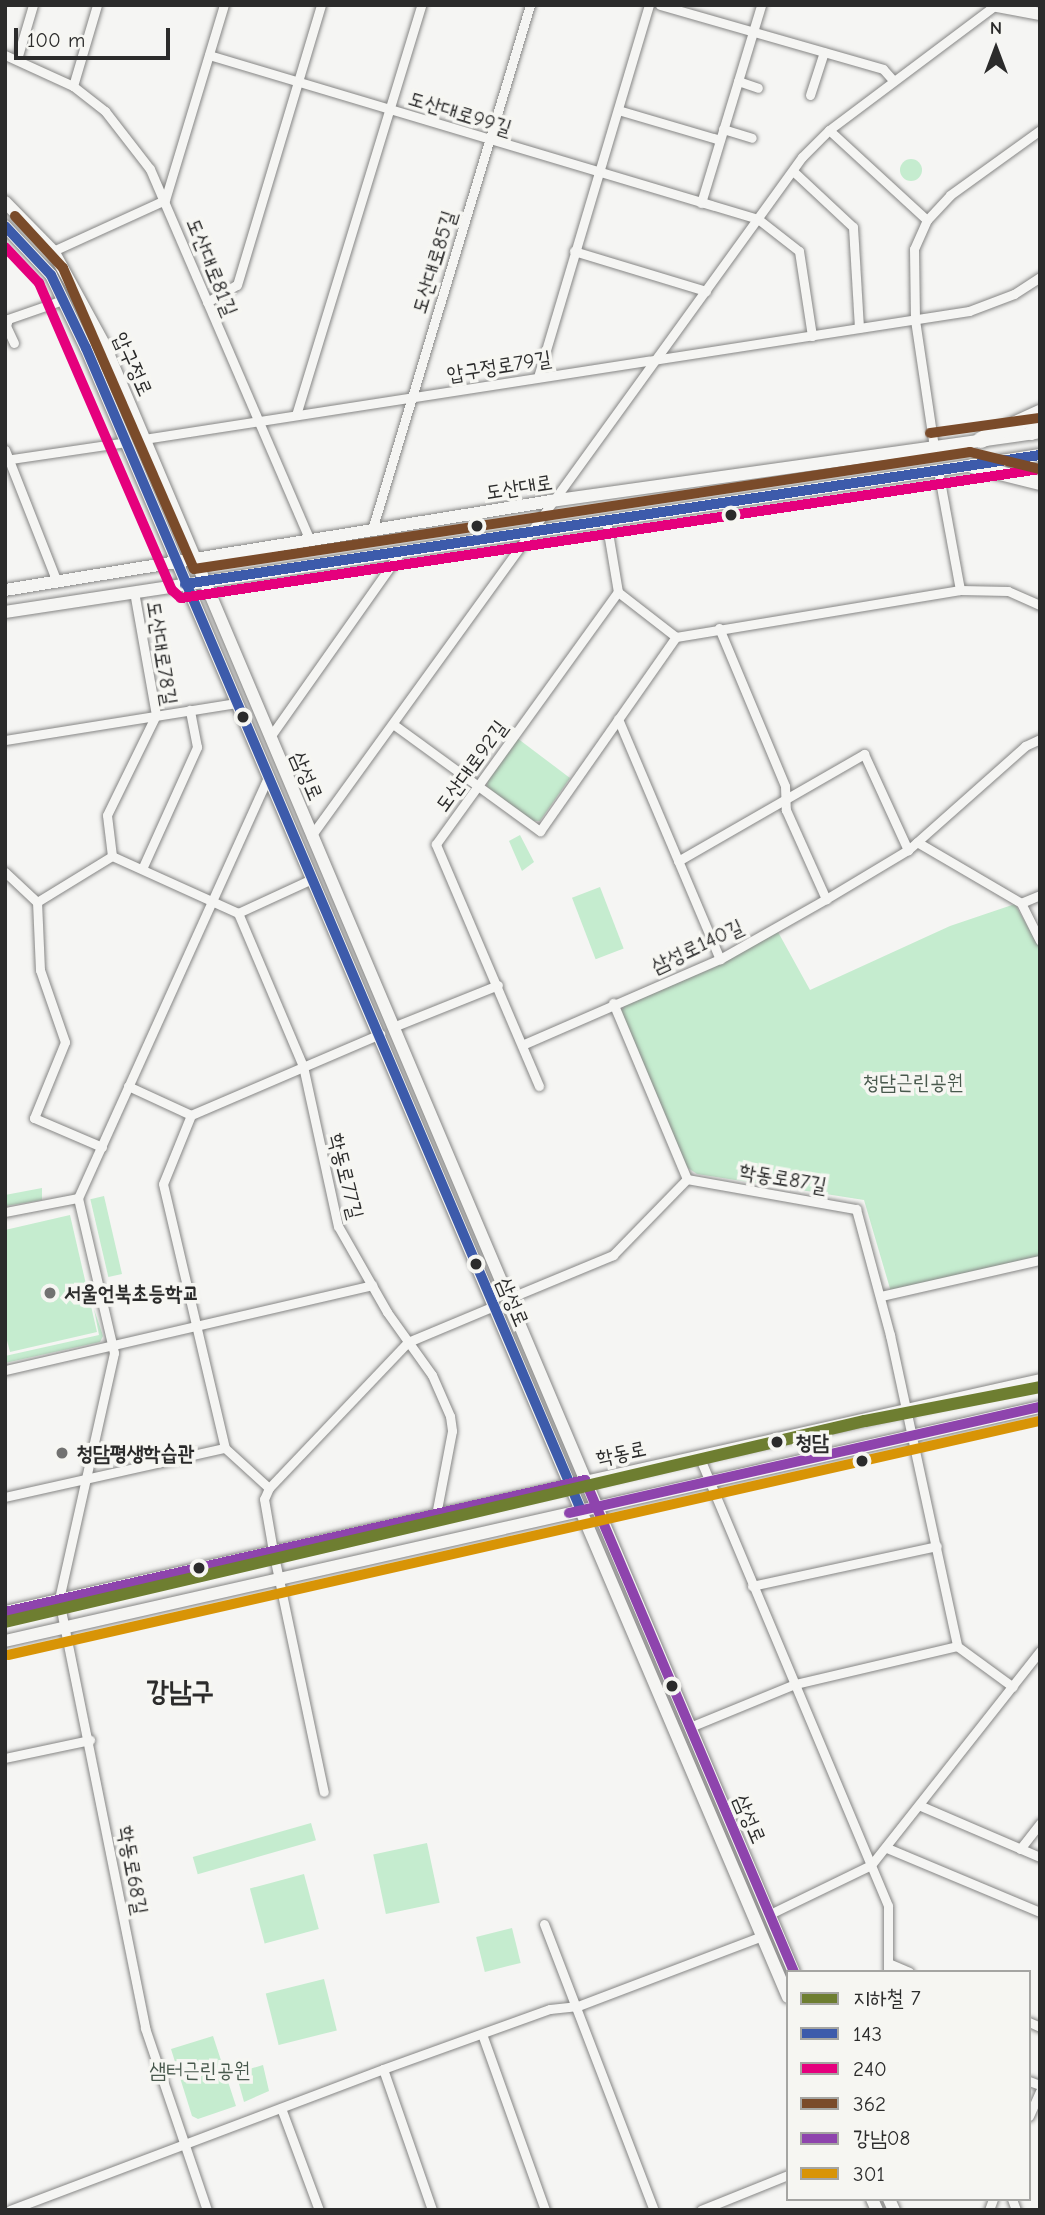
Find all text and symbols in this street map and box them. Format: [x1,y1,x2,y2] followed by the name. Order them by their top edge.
[18,14,173,58] scale bar
[961,14,1031,84] north arrow
[990,17,1002,39] text: N
[27,28,85,52] text: 100 m
[405,85,515,141] street label: 도산대로99길
[406,207,462,317] street label: 도산대로85길
[181,214,243,320] street label: 도산대로81길
[108,328,158,400] street label: 압구정로
[445,345,553,387] street label: 압구정로79길
[484,469,554,505] street label: 도산대로
[724,508,738,522] unlabelled marker
[470,519,484,533] unlabelled marker
[141,599,183,707] street label: 도산대로78길
[236,710,250,724] unlabelled marker
[429,715,513,817] street label: 도산대로92길
[285,748,329,804] street label: 삼성로
[647,914,747,978] street label: 삼성로140길
[862,1069,964,1095] park label: 청담근린공원
[323,1131,369,1221] street label: 학동로77길
[737,1158,829,1198] street label: 학동로87길
[469,1257,483,1271] unlabelled marker
[491,1274,535,1330] street label: 삼성로
[64,1280,199,1306] place label: 서울언북초등학교
[42,1285,58,1301] marker: 서울언북초등학교
[795,1429,829,1455] place label: 청담
[765,1430,789,1454] marker: 청담
[594,1435,648,1471] street label: 학동로
[76,1440,194,1466] place label: 청담평생학습관
[54,1445,70,1461] marker: 청담평생학습관
[855,1454,869,1468] unlabelled marker
[192,1561,206,1575] unlabelled marker
[146,1674,214,1708] district label: 강남구
[665,1679,679,1693] unlabelled marker
[728,1791,772,1847] street label: 삼성로
[113,1824,153,1916] street label: 학동로68길
[786,1970,1031,2201] legend
[853,1986,921,2010] text: 지하철 7
[853,2022,882,2046] text: 143
[149,2057,251,2083] park label: 샘터근린공원
[853,2057,887,2081] text: 240
[853,2092,886,2116] text: 362
[853,2126,910,2150] text: 강남08
[853,2162,885,2186] text: 301

